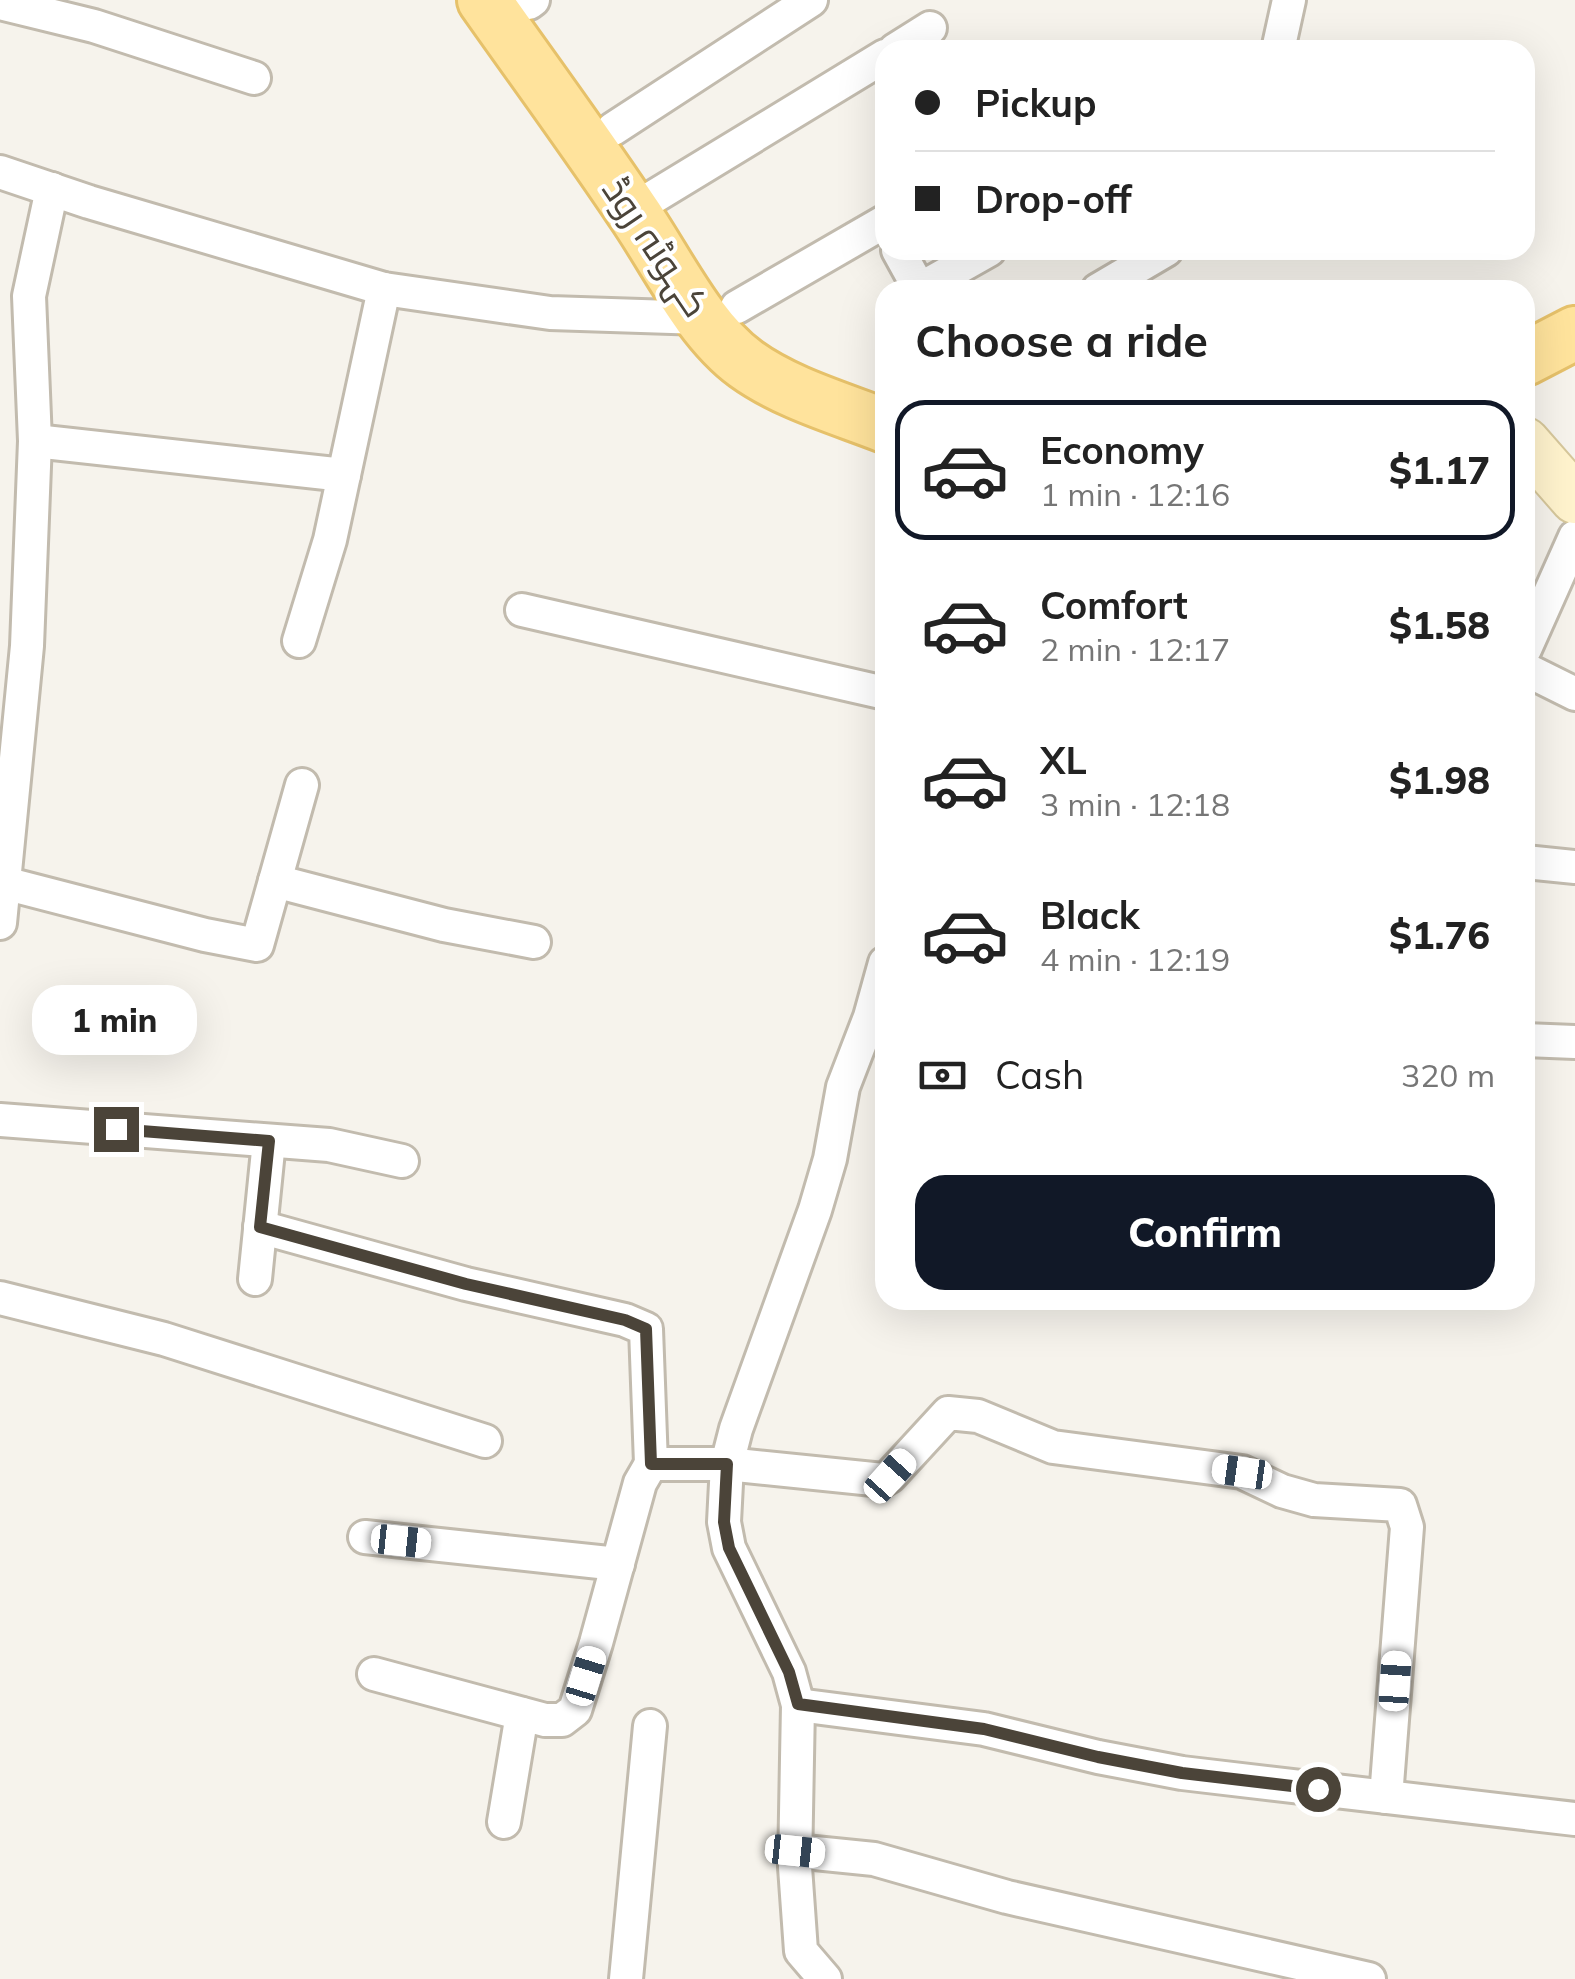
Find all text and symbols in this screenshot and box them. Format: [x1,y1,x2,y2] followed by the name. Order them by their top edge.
[975,79,1097,127] text: Pickup
[591,167,721,327] street label: کہوٹہ روڈ
[975,175,1132,223] text: Drop-off
[915,312,1208,368] text: Choose a ride
[920,425,1010,515] icon: car
[1040,426,1204,474] text: Economy
[1389,446,1490,494] text: $1.17
[1040,474,1230,514] text: 1 min · 12:16
[920,580,1010,670] icon: car
[1040,581,1188,629] text: Comfort
[1389,601,1490,649] text: $1.58
[1040,629,1230,669] text: 2 min · 12:17
[920,735,1010,825] icon: car
[1040,736,1087,784] text: XL
[1389,756,1490,804] text: $1.98
[1040,784,1230,824] text: 3 min · 12:18
[920,890,1010,980] icon: car
[1040,891,1140,939] text: Black
[1389,911,1490,959] text: $1.76
[1040,939,1230,979] text: 4 min · 12:19
[34,984,198,1054] callout: 1 min
[72,1000,157,1040] text: 1 min
[915,1048,970,1103] icon: cash
[995,1051,1084,1099] text: Cash
[1401,1055,1495,1095] text: 320 m
[94,1107,139,1152] route end
[915,1175,1495,1290] button: Confirm
[859,1444,921,1508] car
[1210,1453,1274,1491] car
[370,1523,432,1559] car
[563,1643,609,1709] car
[1378,1650,1412,1712] car
[1296,1767,1341,1812] route start
[764,1833,826,1869] car

